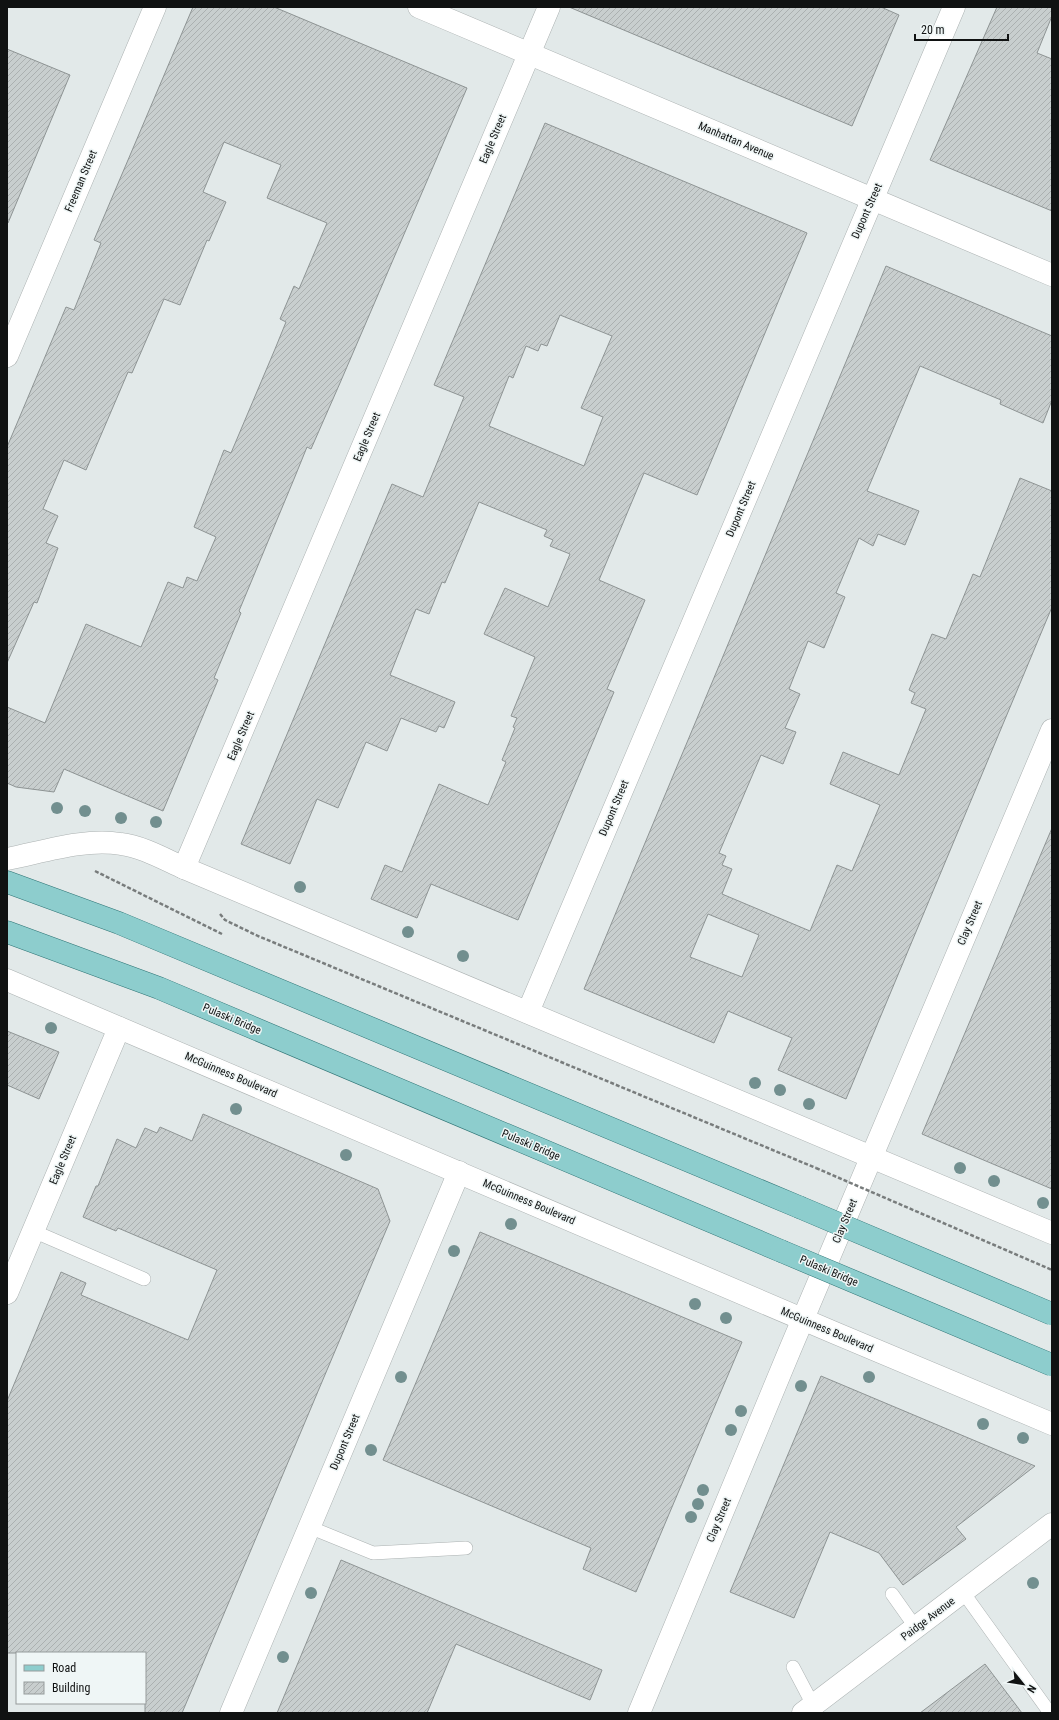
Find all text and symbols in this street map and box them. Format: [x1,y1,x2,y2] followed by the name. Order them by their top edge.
[915,16,1008,42] scale bar
[921,23,945,37] text: 20 m
[477,112,509,166] street label: Eagle Street
[696,119,776,163] street label: Manhattan Avenue
[62,148,100,214] street label: Freeman Street
[849,181,885,241] street label: Dupont Street
[351,410,383,464] street label: Eagle Street
[723,479,759,539] street label: Dupont Street
[225,709,257,763] street label: Eagle Street
[596,778,632,838] street label: Dupont Street
[955,899,985,947] street label: Clay Street
[201,1001,263,1037] street label: Pulaski Bridge
[183,1050,279,1100] street label: McGuinness Boulevard
[500,1127,562,1163] street label: Pulaski Bridge
[47,1133,79,1187] street label: Eagle Street
[481,1177,577,1227] street label: McGuinness Boulevard
[830,1197,860,1245] street label: Clay Street
[798,1253,860,1289] street label: Pulaski Bridge
[779,1305,875,1355] street label: McGuinness Boulevard
[327,1412,363,1472] street label: Dupont Street
[704,1496,734,1544] street label: Clay Street
[899,1595,957,1643] street label: Paidge Avenue
[16,1652,146,1704] legend
[52,1661,76,1675] text: Road
[1003,1664,1043,1704] north arrow
[52,1681,90,1695] text: Building
[1024,1683,1039,1695] text: N

